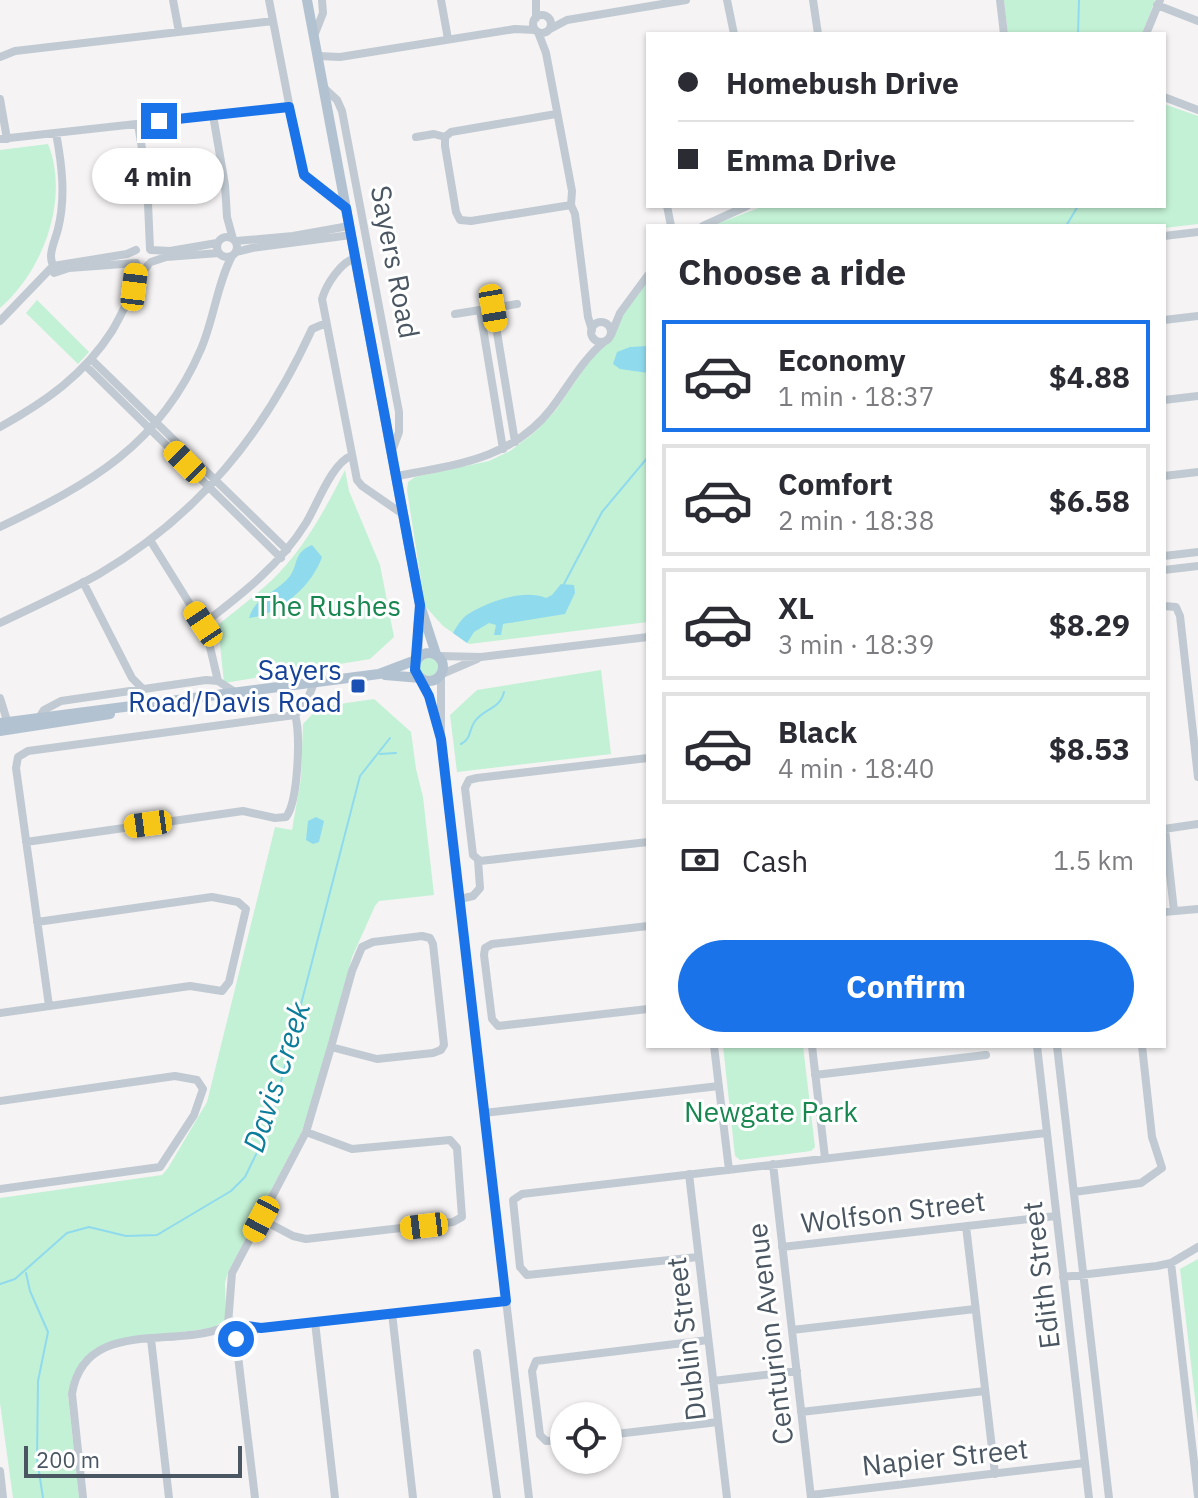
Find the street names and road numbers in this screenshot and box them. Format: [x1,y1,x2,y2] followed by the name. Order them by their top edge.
[363,182,428,342] street label: Sayers Road
[799,1182,987,1241] street label: Wolfson Street
[1013,1199,1068,1351] street label: Edith Street
[738,1221,801,1447] street label: Centurion Avenue
[657,1255,714,1423] street label: Dublin Street
[860,1429,1030,1484] street label: Napier Street

